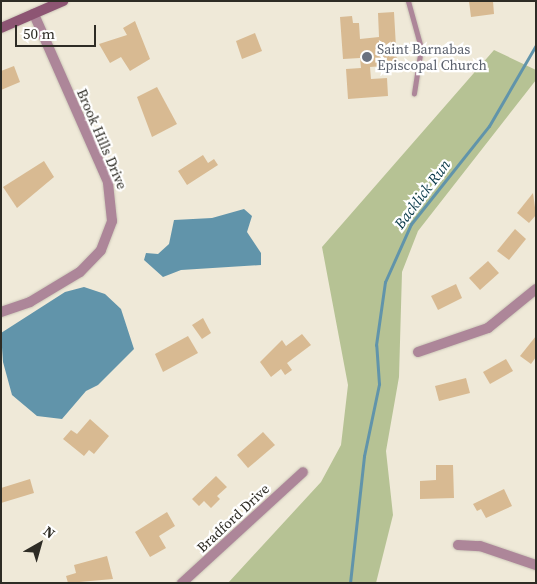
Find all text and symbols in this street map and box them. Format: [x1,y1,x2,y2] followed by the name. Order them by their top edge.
[18,15,99,47] scale bar
[23,23,55,44] text: 50 m
[377,41,487,74] place label: Saint Barnabas Episcopal Church
[361,51,373,63] marker: Saint Barnabas Episcopal Church
[73,86,131,192] street label: Brook Hills Drive
[390,156,454,232] water label: Backlick Run
[193,480,273,556] street label: Bradford Drive
[15,519,65,569] north arrow
[39,521,59,543] text: N

